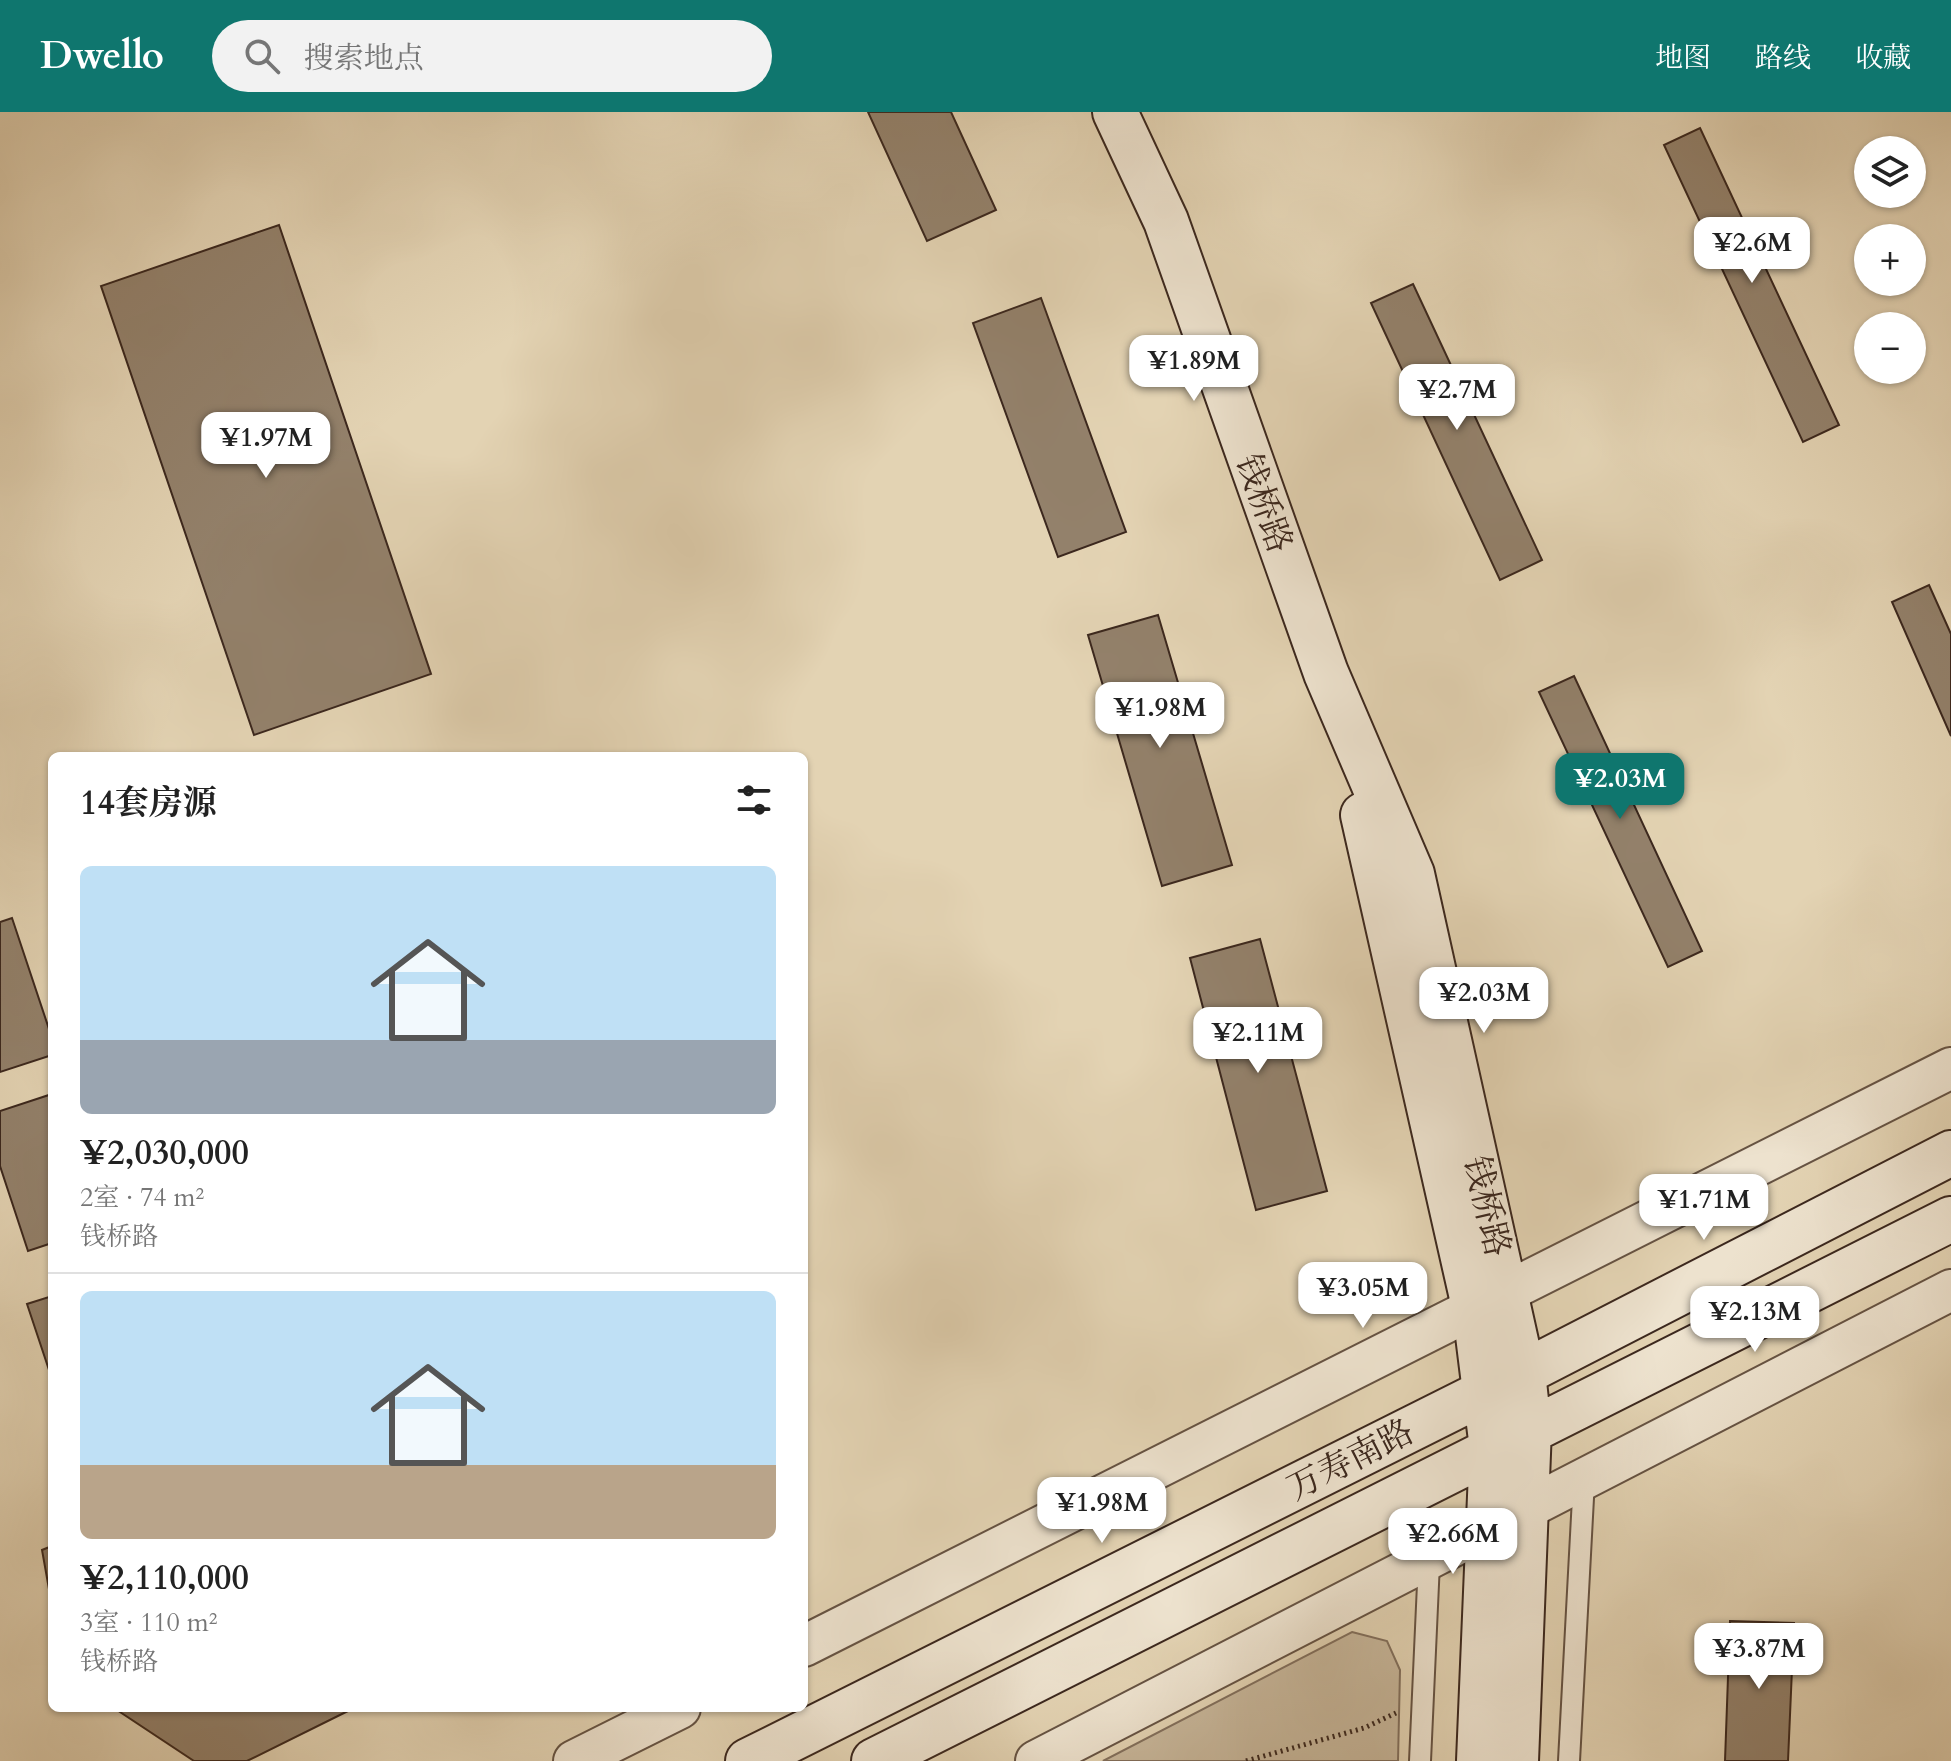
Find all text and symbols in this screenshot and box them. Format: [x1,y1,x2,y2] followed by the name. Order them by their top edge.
[212,20,772,92] search box
[40,30,164,82] text: Dwello
[240,34,284,78] icon: search
[304,38,424,79] text: 搜索地点
[1655,39,1711,77] text: 地图
[1755,39,1811,77] text: 路线
[1855,39,1911,77] text: 收藏
[1854,136,1926,384] map controls
[1854,136,1926,208] button: layers
[1696,217,1808,285] pin: ¥2.6M
[1854,224,1926,296] button: +
[1712,225,1792,260] text: ¥2.6M
[1854,312,1926,384] button: −
[1129,335,1259,403] pin: ¥1.89M
[1147,343,1241,378] text: ¥1.89M
[1401,364,1513,432] pin: ¥2.7M
[1417,372,1497,407] text: ¥2.7M
[201,412,331,480] pin: ¥1.97M
[219,420,313,455] text: ¥1.97M
[1225,448,1303,559] street label: 钱桥路
[1095,682,1225,750] pin: ¥1.98M
[1113,690,1207,725] text: ¥1.98M
[1555,753,1685,821] pin: ¥2.03M
[1573,761,1667,796] text: ¥2.03M
[732,778,776,822] icon: filters
[80,780,217,826] text: 14套房源
[356,918,500,1062] icon: home
[1419,967,1549,1035] pin: ¥2.03M
[1437,975,1531,1010] text: ¥2.03M
[1193,1007,1323,1075] pin: ¥2.11M
[1211,1015,1305,1050] text: ¥2.11M
[80,1130,249,1176] text: ¥2,030,000
[1453,1151,1521,1261] street label: 钱桥路
[1639,1174,1769,1242] pin: ¥1.71M
[80,1180,204,1215] text: 2室 · 74 m²
[1657,1182,1751,1217] text: ¥1.71M
[80,1219,158,1254] text: 钱桥路
[1298,1262,1428,1330] pin: ¥3.05M
[1316,1270,1410,1305] text: ¥3.05M
[1690,1286,1820,1354] pin: ¥2.13M
[1708,1294,1802,1329] text: ¥2.13M
[356,1343,500,1487] icon: home
[1279,1409,1421,1511] street label: 万寿南路
[1037,1477,1167,1545] pin: ¥1.98M
[1055,1485,1149,1520] text: ¥1.98M
[1388,1508,1518,1576] pin: ¥2.66M
[1406,1516,1500,1551] text: ¥2.66M
[80,1555,249,1601] text: ¥2,110,000
[80,1605,218,1640] text: 3室 · 110 m²
[1694,1623,1824,1691] pin: ¥3.87M
[1712,1631,1806,1666] text: ¥3.87M
[80,1644,158,1679] text: 钱桥路

